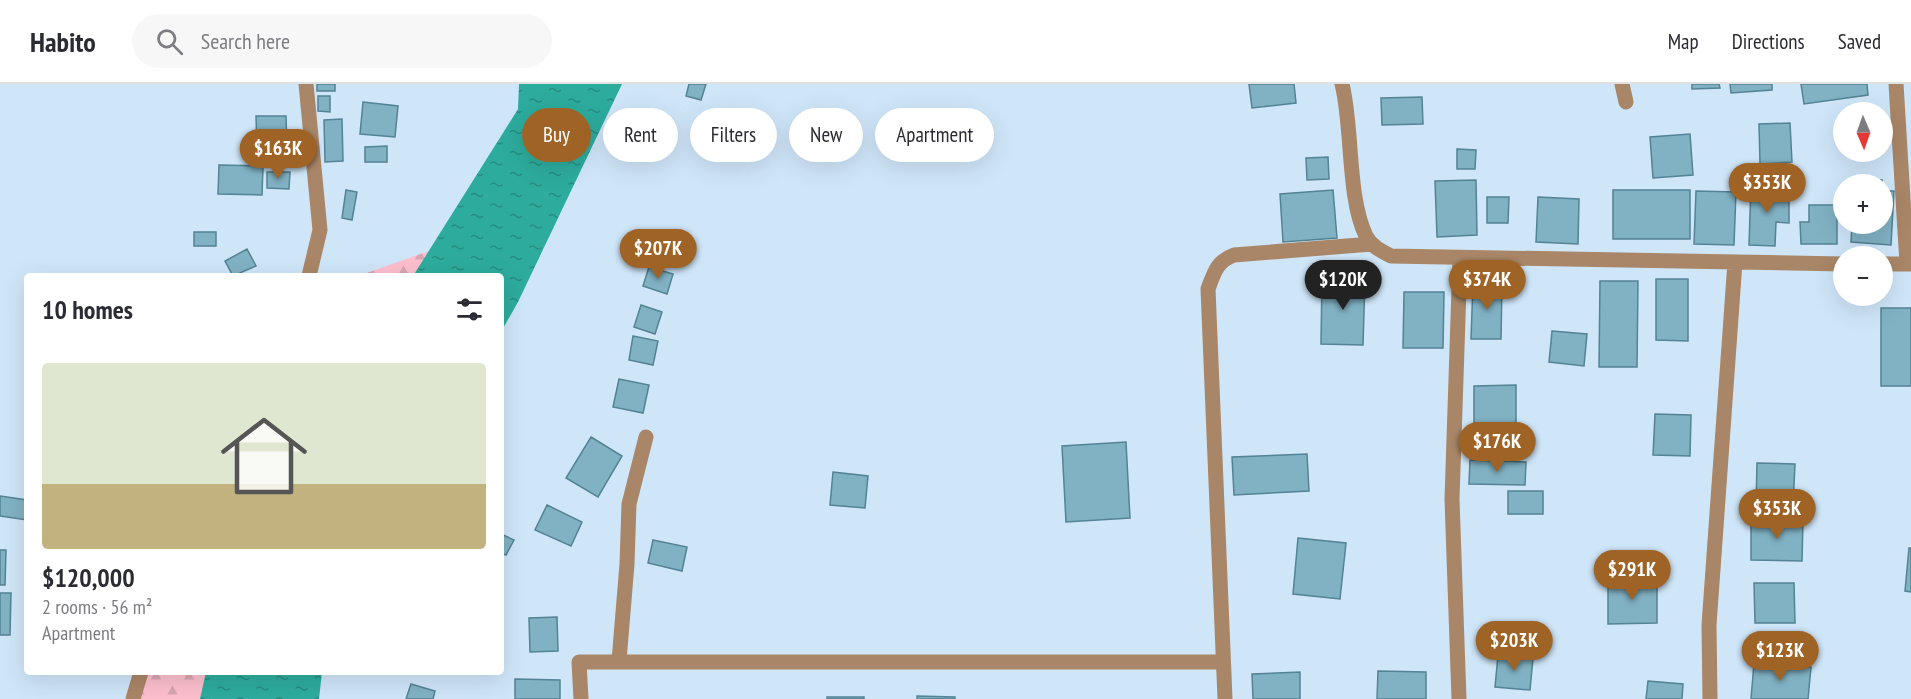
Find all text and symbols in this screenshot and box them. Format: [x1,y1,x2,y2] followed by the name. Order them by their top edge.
[132,14,552,68] search box
[30,23,96,60] text: Habito
[153,25,186,58] icon: search
[201,27,290,55] text: Search here
[1668,28,1699,55] text: Map
[1732,28,1805,55] text: Directions
[1838,28,1881,55] text: Saved
[1833,102,1893,162] north arrow
[1833,102,1893,306] map controls
[522,108,591,162] chip: Buy
[603,108,678,162] chip: Rent
[690,108,777,162] chip: Filters
[789,108,863,162] chip: New
[875,108,994,162] chip: Apartment
[236,129,320,180] pin: $163K
[254,135,302,161] text: $163K
[1725,163,1809,214] pin: $353K
[1743,169,1791,195] text: $353K
[1833,174,1893,234] button: +
[616,229,700,280] pin: $207K
[634,235,682,261] text: $207K
[1833,246,1893,306] button: −
[1301,260,1385,311] pin: $120K
[1445,260,1529,311] pin: $374K
[1319,266,1367,292] text: $120K
[1463,266,1511,292] text: $374K
[42,293,133,326] text: 10 homes
[453,293,486,326] icon: filters
[210,402,318,510] icon: home
[1455,422,1539,473] pin: $176K
[1473,428,1521,454] text: $176K
[1735,489,1819,540] pin: $353K
[1753,495,1801,521] text: $353K
[1590,550,1674,601] pin: $291K
[1608,556,1656,582] text: $291K
[42,561,135,594] text: $120,000
[42,594,152,620] text: 2 rooms · 56 m²
[42,620,115,646] text: Apartment
[1472,621,1556,672] pin: $203K
[1490,627,1538,653] text: $203K
[1738,631,1822,682] pin: $123K
[1756,637,1804,663] text: $123K

